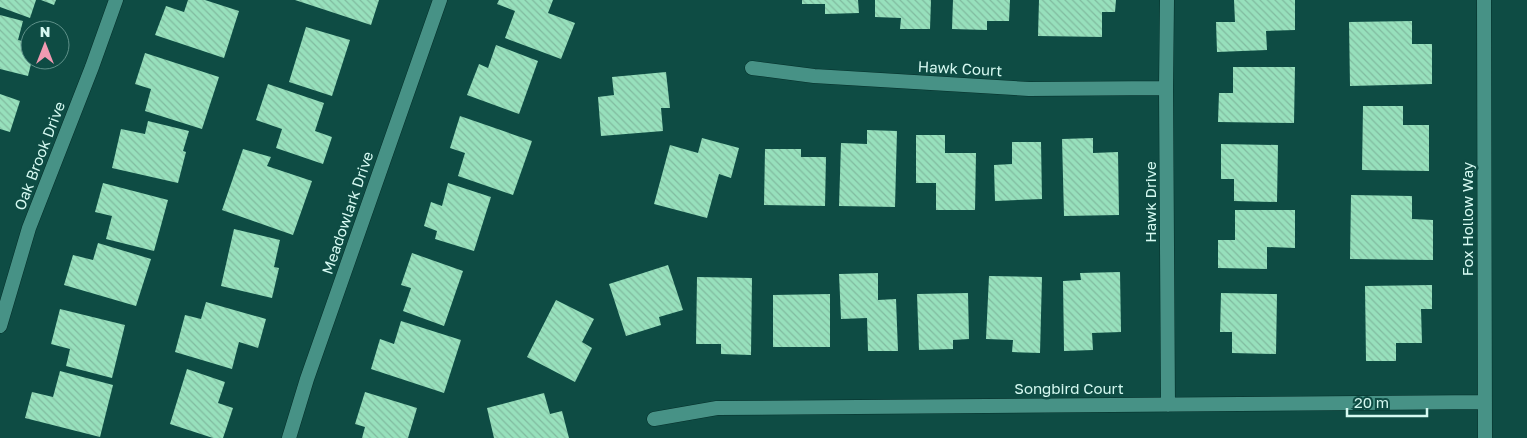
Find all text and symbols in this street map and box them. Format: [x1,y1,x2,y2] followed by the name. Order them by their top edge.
[20,20,70,70] north arrow
[40,23,50,40] text: N
[917,57,1003,79] street label: Hawk Court
[10,98,68,213] street label: Oak Brook Drive
[318,149,377,277] street label: Meadowlark Drive
[1141,161,1159,243] street label: Hawk Drive
[1458,161,1476,276] street label: Fox Hollow Way
[1014,379,1124,397] street label: Songbird Court
[1347,386,1427,418] scale bar
[1354,393,1389,411] text: 20 m

